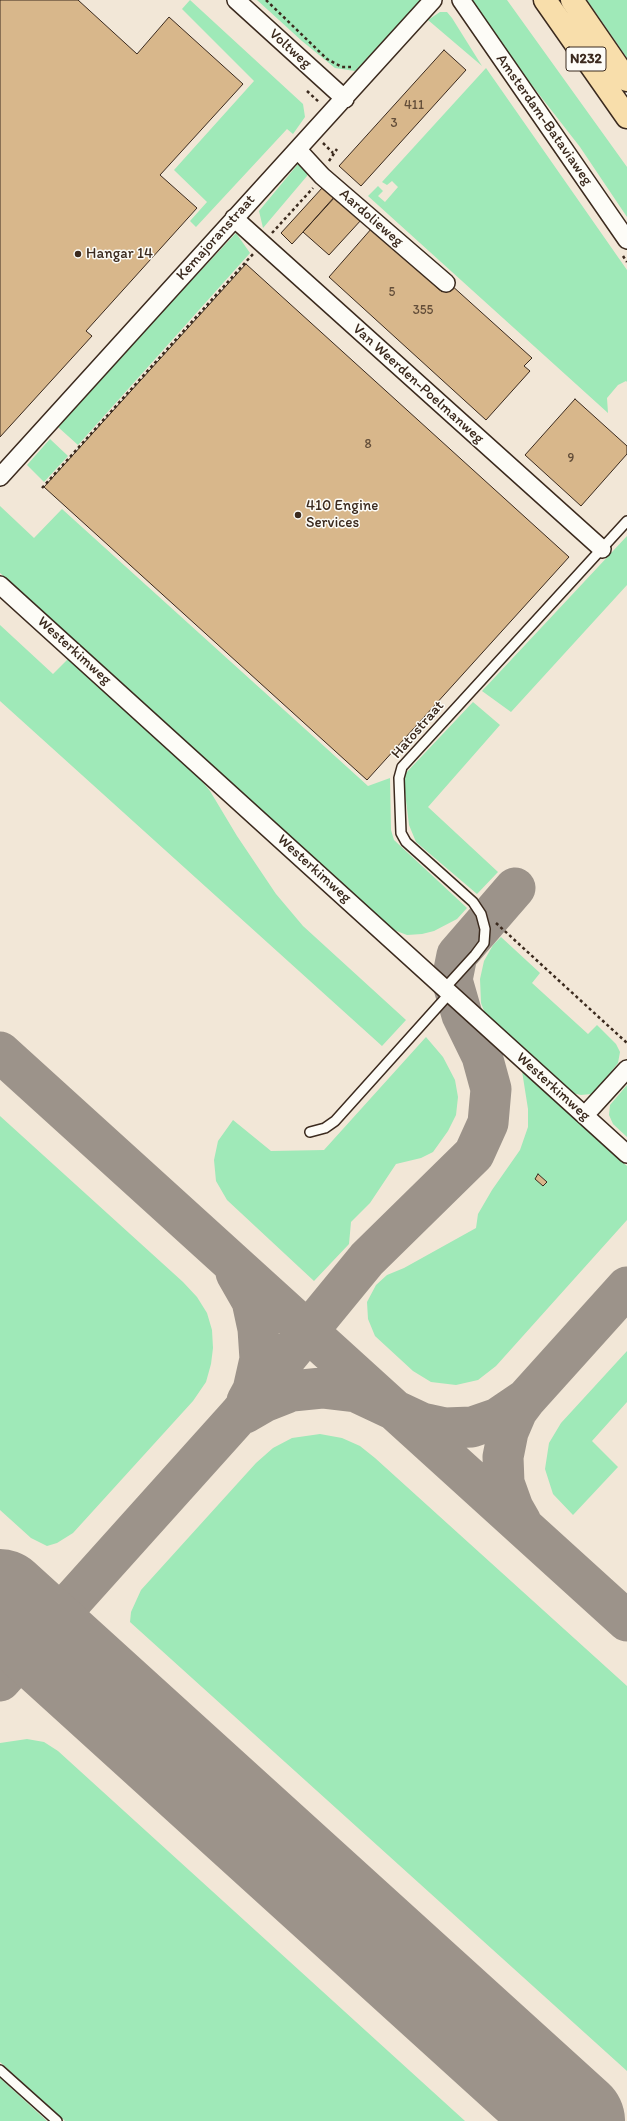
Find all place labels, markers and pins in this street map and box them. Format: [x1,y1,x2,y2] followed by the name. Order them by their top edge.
[86,245,153,263] place label: Hangar 14
[73,249,83,259] marker: Hangar 14
[306,497,378,532] place label: 410 Engine Services
[293,510,303,520] marker: 410 Engine Services

